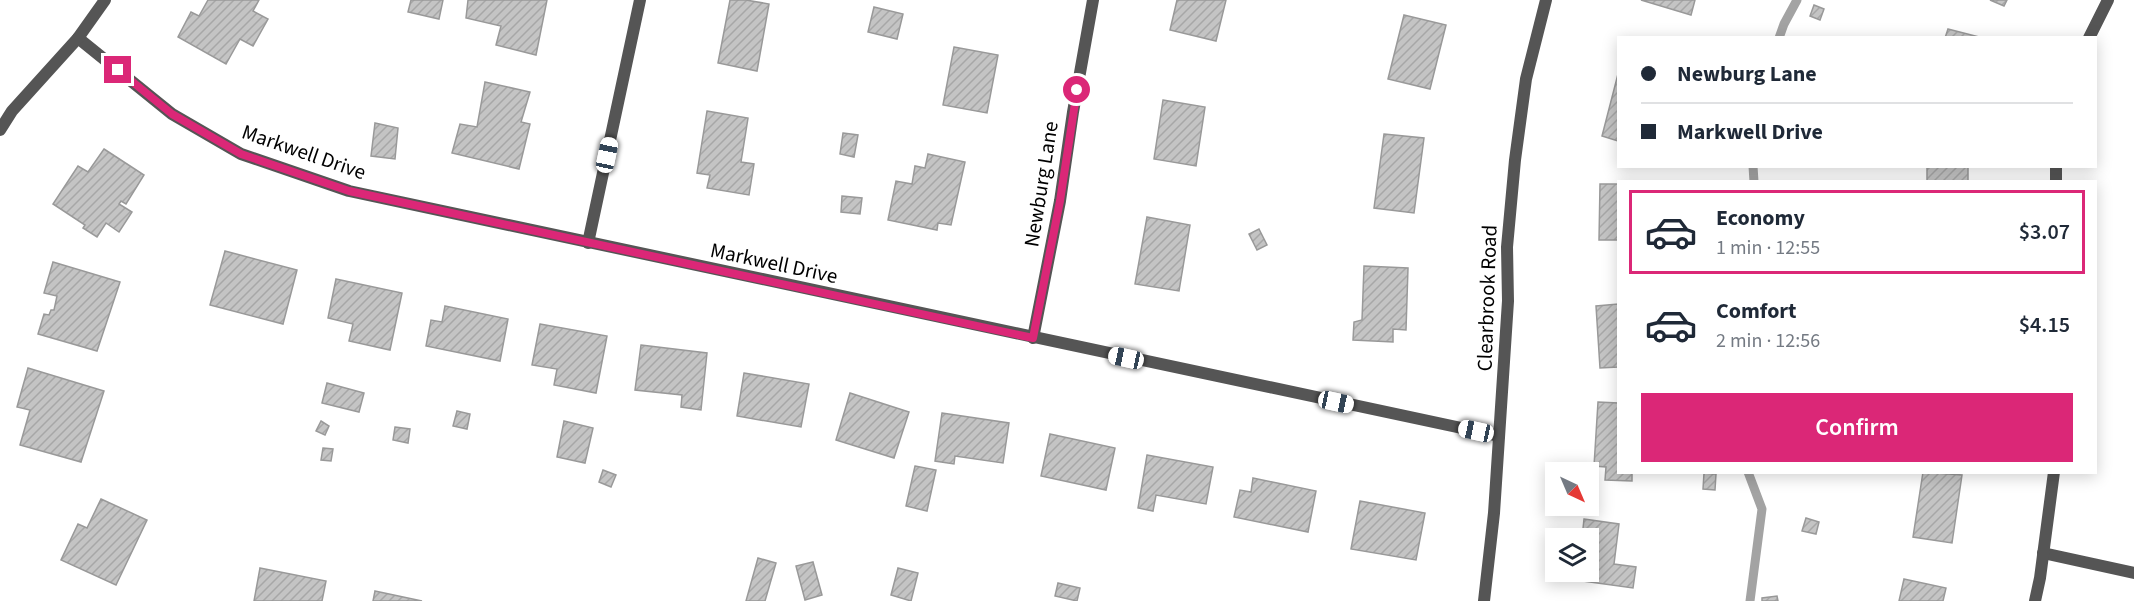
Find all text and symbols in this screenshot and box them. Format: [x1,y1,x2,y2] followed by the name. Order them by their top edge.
[104,56,131,83] route end
[1677,58,1817,90] text: Newburg Lane
[1063,76,1090,103] route start
[1677,116,1823,148] text: Markwell Drive
[238,117,370,187] street label: Markwell Drive
[1016,119,1066,249] street label: Newburg Lane
[594,136,620,174] car
[1716,202,1805,234] text: Economy
[1644,205,1698,259] icon: car
[2019,216,2070,248] text: $3.07
[1469,224,1505,372] street label: Clearbrook Road
[1716,234,1820,262] text: 1 min · 12:55
[708,235,840,291] street label: Markwell Drive
[1716,295,1797,327] text: Comfort
[1644,298,1698,352] icon: car
[2019,309,2070,341] text: $4.15
[1716,327,1820,355] text: 2 min · 12:56
[1107,345,1145,371] car
[1317,389,1355,415] car
[1641,393,2073,462] button: Confirm
[1457,418,1495,444] car
[1545,462,1599,516] north arrow
[1545,462,1599,582] map controls
[1545,528,1599,582] button: layers

